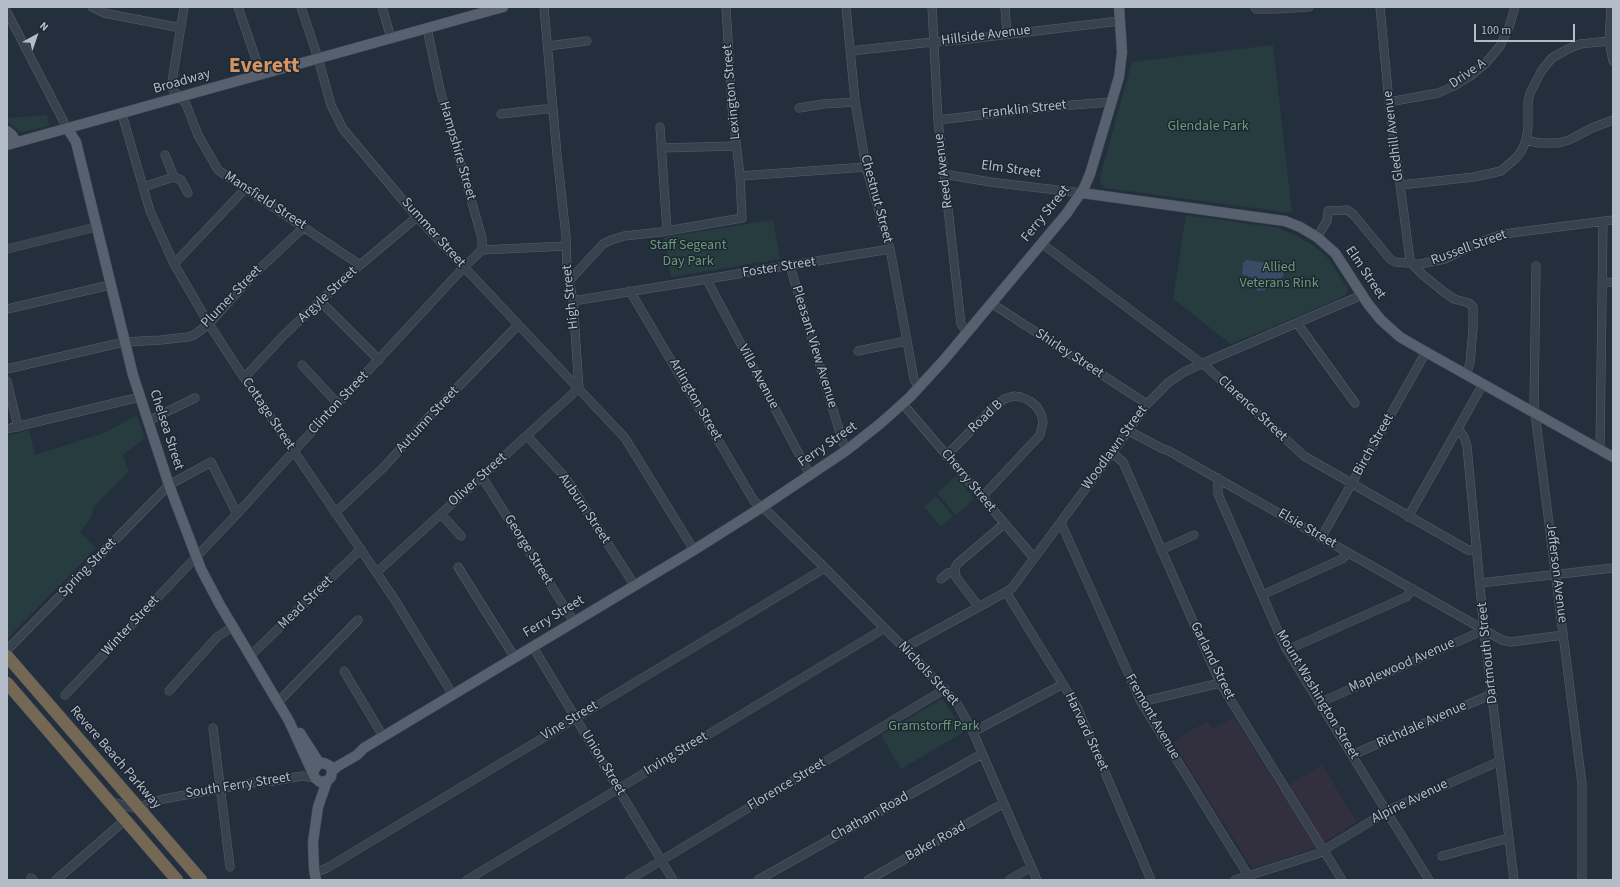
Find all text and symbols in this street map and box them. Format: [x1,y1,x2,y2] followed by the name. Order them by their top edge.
[16,16,56,56] north arrow
[1476,16,1577,42] scale bar
[36,18,52,35] text: N
[940,22,1032,50] street label: Hillside Avenue
[1481,22,1511,39] text: 100 m
[719,44,745,140] street label: Lexington Street
[229,54,299,80] district label: Everett
[1446,55,1490,93] street label: Drive A
[151,66,213,98] street label: Broadway
[1380,90,1408,182] street label: Gledhill Avenue
[981,97,1067,123] street label: Franklin Street
[435,100,479,202] street label: Hampshire Street
[1167,119,1249,135] park label: Glendale Park
[931,133,957,209] street label: Reed Avenue
[856,153,896,245] street label: Chestnut Street
[980,157,1042,183] street label: Elm Street
[221,168,309,234] street label: Mansfield Street
[1018,182,1074,246] street label: Ferry Street
[397,195,469,271] street label: Summer Street
[1429,227,1509,269] street label: Russell Street
[650,238,726,270] park label: Staff Segeant Day Park
[1341,243,1389,303] street label: Elm Street
[741,254,817,282] street label: Foster Street
[1239,260,1319,292] park label: Allied Veterans Rink
[198,262,266,332] street label: Plumer Street
[295,263,361,327] street label: Argyle Street
[559,264,583,330] street label: High Street
[787,284,841,410] street label: Pleasant View Avenue
[1032,326,1106,382] street label: Shirley Street
[734,342,782,412] street label: Villa Avenue
[665,356,725,444] street label: Arlington Street
[305,368,373,438] street label: Clinton Street
[1214,373,1290,445] street label: Clarence Street
[238,375,298,453] street label: Cottage Street
[393,383,463,457] street label: Autumn Street
[145,388,187,472] street label: Chelsea Street
[965,397,1007,437] street label: Road B
[1079,403,1151,493] street label: Woodlawn Street
[1350,411,1398,479] street label: Birch Street
[795,419,861,471] street label: Ferry Street
[937,446,999,516] street label: Cherry Street
[445,450,511,510] street label: Oliver Street
[554,471,614,547] street label: Auburn Street
[1275,505,1339,553] street label: Elsie Street
[500,512,556,588] street label: George Street
[1542,522,1570,624] street label: Jefferson Avenue
[56,535,120,601] street label: Spring Street
[275,573,337,633] street label: Mead Street
[99,592,163,660] street label: Winter Street
[520,592,588,642] street label: Ferry Street
[1474,601,1502,705] street label: Dartmouth Street
[1186,619,1238,703] street label: Garland Street
[1272,627,1362,763] street label: Mount Washington Street
[1346,635,1458,697] street label: Maplewood Avenue
[894,639,962,709] street label: Nichols Street
[1121,671,1183,763] street label: Fremont Avenue
[1060,690,1112,774] street label: Harvard Street
[539,698,601,744] street label: Vine Street
[1374,698,1470,752] street label: Richdale Avenue
[66,703,164,813] street label: Revere Beach Parkway
[888,719,980,735] park label: Gramstorff Park
[577,727,629,799] street label: Union Street
[641,728,711,780] street label: Irving Street
[745,755,829,815] street label: Florence Street
[184,769,292,803] street label: South Ferry Street
[1369,776,1451,828] street label: Alpine Avenue
[828,789,912,845] street label: Chatham Road
[903,819,969,865] street label: Baker Road

